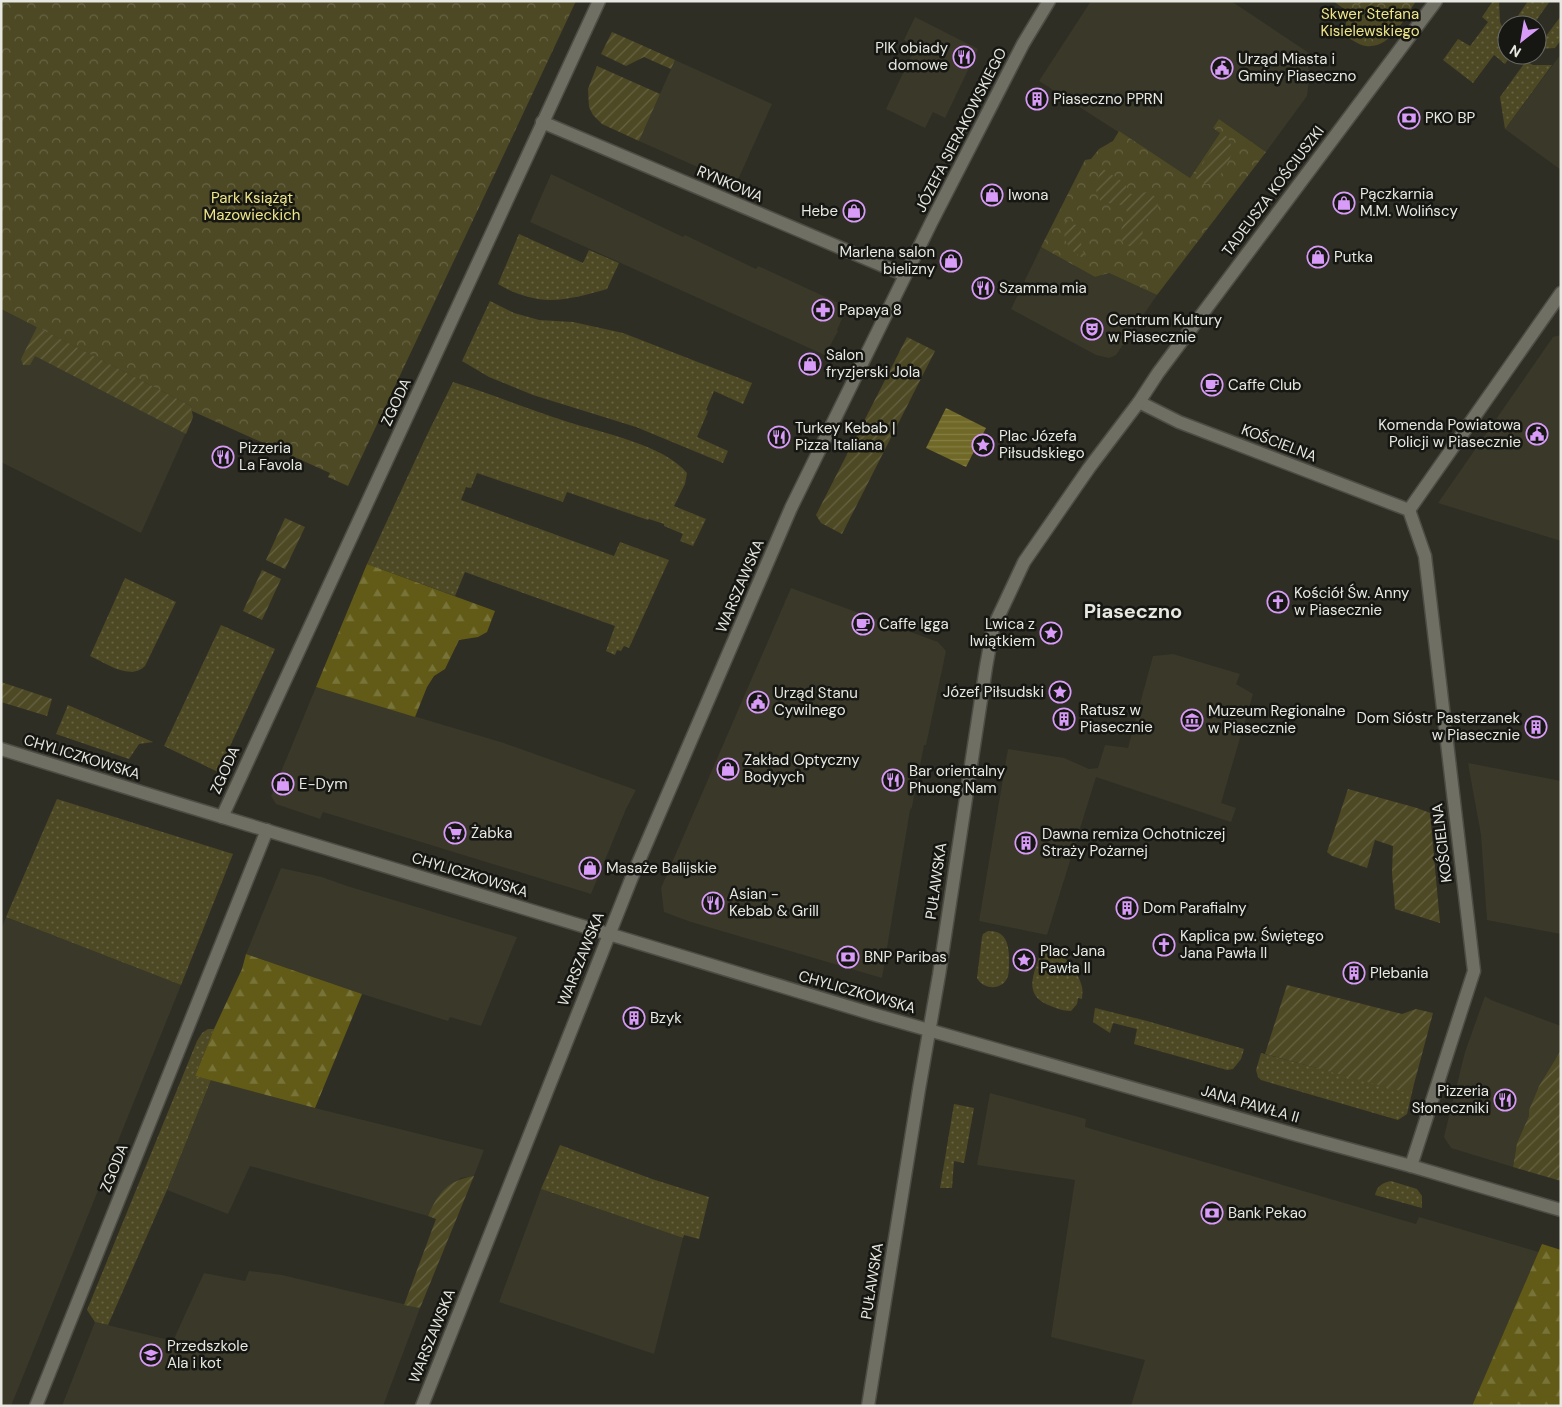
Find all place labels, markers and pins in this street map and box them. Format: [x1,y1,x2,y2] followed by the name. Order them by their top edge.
[875,38,949,75] place label: PIK obiady domowe
[952,45,976,69] restaurant icon: PIK obiady domowe
[1238,49,1357,86] place label: Urząd Miasta i Gminy Piaseczno
[1210,56,1234,80] public building icon: Urząd Miasta i Gminy Piaseczno
[1025,87,1049,111] building icon: Piaseczno PPRN
[1053,89,1163,109] place label: Piaseczno PPRN
[1397,106,1421,130] bank icon: PKO BP
[1425,108,1475,128] place label: PKO BP
[980,183,1004,207] shop icon: Iwona
[1360,184,1458,221] place label: Pączkarnia M.M. Wolińscy
[1008,185,1048,205] place label: Iwona
[1332,191,1356,215] shop icon: Pączkarnia M.M. Wolińscy
[842,199,866,223] shop icon: Hebe
[801,201,838,221] place label: Hebe
[840,242,936,279] place label: Marlena salon bielizny
[1306,245,1330,269] shop icon: Putka
[1334,247,1373,267] place label: Putka
[939,249,963,273] shop icon: Marlena salon bielizny
[971,276,995,300] restaurant icon: Szamma mia
[999,278,1087,298] place label: Szamma mia
[811,298,835,322] pharmacy icon: Papaya 8
[839,300,902,320] place label: Papaya 8
[1108,310,1223,347] place label: Centrum Kultury w Piasecznie
[1080,317,1104,341] theatre icon: Centrum Kultury w Piasecznie
[826,345,920,382] place label: Salon fryzjerski Jola
[798,352,822,376] shop icon: Salon fryzjerski Jola
[1200,373,1224,397] cafe icon: Caffe Club
[1228,375,1301,395] place label: Caffe Club
[1378,415,1521,452] place label: Komenda Powiatowa Policji w Piasecznie
[795,418,896,455] place label: Turkey Kebab | Pizza Italiana
[1525,422,1549,446] public building icon: Komenda Powiatowa Policji w Piasecznie
[767,425,791,449] restaurant icon: Turkey Kebab | Pizza Italiana
[999,426,1085,463] place label: Plac Józefa Piłsudskiego
[971,433,995,457] place icon: Plac Józefa Piłsudskiego
[239,438,302,475] place label: Pizzeria La Favola
[211,445,235,469] restaurant icon: Pizzeria La Favola
[1294,583,1410,620] place label: Kościół Św. Anny w Piasecznie
[1266,590,1290,614] church icon: Kościół Św. Anny w Piasecznie
[851,612,875,636] cafe icon: Caffe Igga
[879,614,949,634] place label: Caffe Igga
[970,614,1035,651] place label: Lwica z lwiątkiem
[1039,621,1063,645] place icon: Lwica z lwiątkiem
[1048,680,1072,704] place icon: Józef Piłsudski
[943,682,1044,702] place label: Józef Piłsudski
[774,683,858,720] place label: Urząd Stanu Cywilnego
[746,690,770,714] public building icon: Urząd Stanu Cywilnego
[1080,700,1153,737] place label: Ratusz w Piasecznie
[1208,701,1346,738] place label: Muzeum Regionalne w Piasecznie
[1052,707,1076,731] building icon: Ratusz w Piasecznie
[1180,708,1204,732] museum icon: Muzeum Regionalne w Piasecznie
[1356,708,1520,745] place label: Dom Sióstr Pasterzanek w Piasecznie
[1524,715,1548,739] building icon: Dom Sióstr Pasterzanek w Piasecznie
[744,750,860,787] place label: Zakład Optyczny Bodyych
[716,757,740,781] shop icon: Zakład Optyczny Bodyych
[909,761,1006,798] place label: Bar orientalny Phuong Nam
[881,768,905,792] restaurant icon: Bar orientalny Phuong Nam
[271,772,295,796] shop icon: E-Dym
[299,774,348,794] place label: E-Dym
[443,821,467,845] supermarket icon: Żabka
[471,823,512,843] place label: Żabka
[1042,824,1225,861] place label: Dawna remiza Ochotniczej Straży Pożarnej
[1014,831,1038,855] building icon: Dawna remiza Ochotniczej Straży Pożarnej
[578,856,602,880] shop icon: Masaże Balijskie
[606,858,717,878] place label: Masaże Balijskie
[729,884,819,921] place label: Asian - Kebab & Grill
[701,891,725,915] restaurant icon: Asian - Kebab & Grill
[1115,896,1139,920] building icon: Dom Parafialny
[1143,898,1247,918] place label: Dom Parafialny
[1180,926,1324,963] place label: Kaplica pw. Świętego Jana Pawła II
[1152,933,1176,957] church icon: Kaplica pw. Świętego Jana Pawła II
[1040,941,1105,978] place label: Plac Jana Pawła II
[836,945,860,969] bank icon: BNP Paribas
[864,947,947,967] place label: BNP Paribas
[1012,948,1036,972] place icon: Plac Jana Pawła II
[1342,961,1366,985] building icon: Plebania
[1370,963,1429,983] place label: Plebania
[622,1006,646,1030] building icon: Bzyk
[650,1008,682,1028] place label: Bzyk
[1412,1081,1489,1118] place label: Pizzeria Słoneczniki
[1493,1088,1517,1112] restaurant icon: Pizzeria Słoneczniki
[1200,1201,1224,1225] bank icon: Bank Pekao
[1228,1203,1307,1223] place label: Bank Pekao
[167,1336,248,1373] place label: Przedszkole Ala i kot
[139,1343,163,1367] school or university icon: Przedszkole Ala i kot

